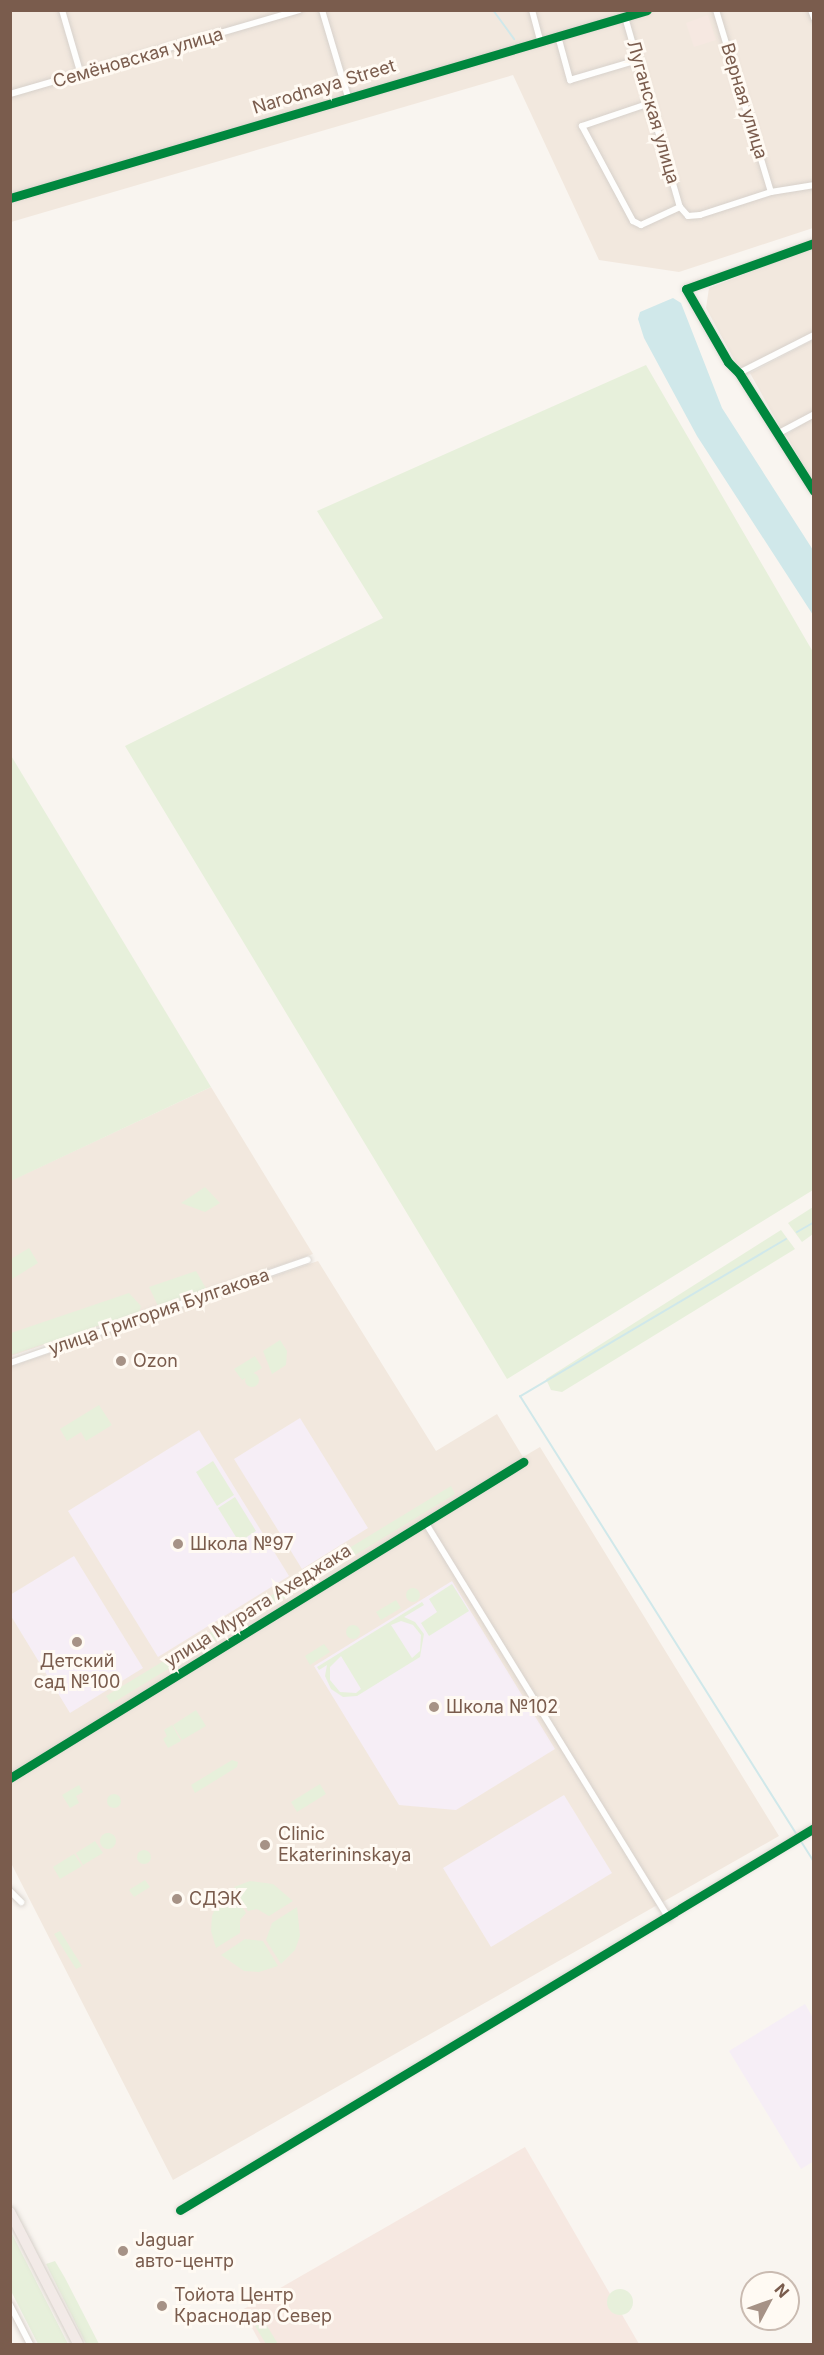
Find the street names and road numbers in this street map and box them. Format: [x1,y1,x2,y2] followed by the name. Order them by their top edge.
[50,23,226,93] street label: Семёновская улица
[622,38,684,186] street label: Луганская улица
[716,40,772,162] street label: Верная улица
[250,55,398,119] street label: Narodnaya Street
[46,1264,272,1360] street label: улица Григория Булгакова
[161,1540,355,1672] street label: улица Мурата Ахеджака

